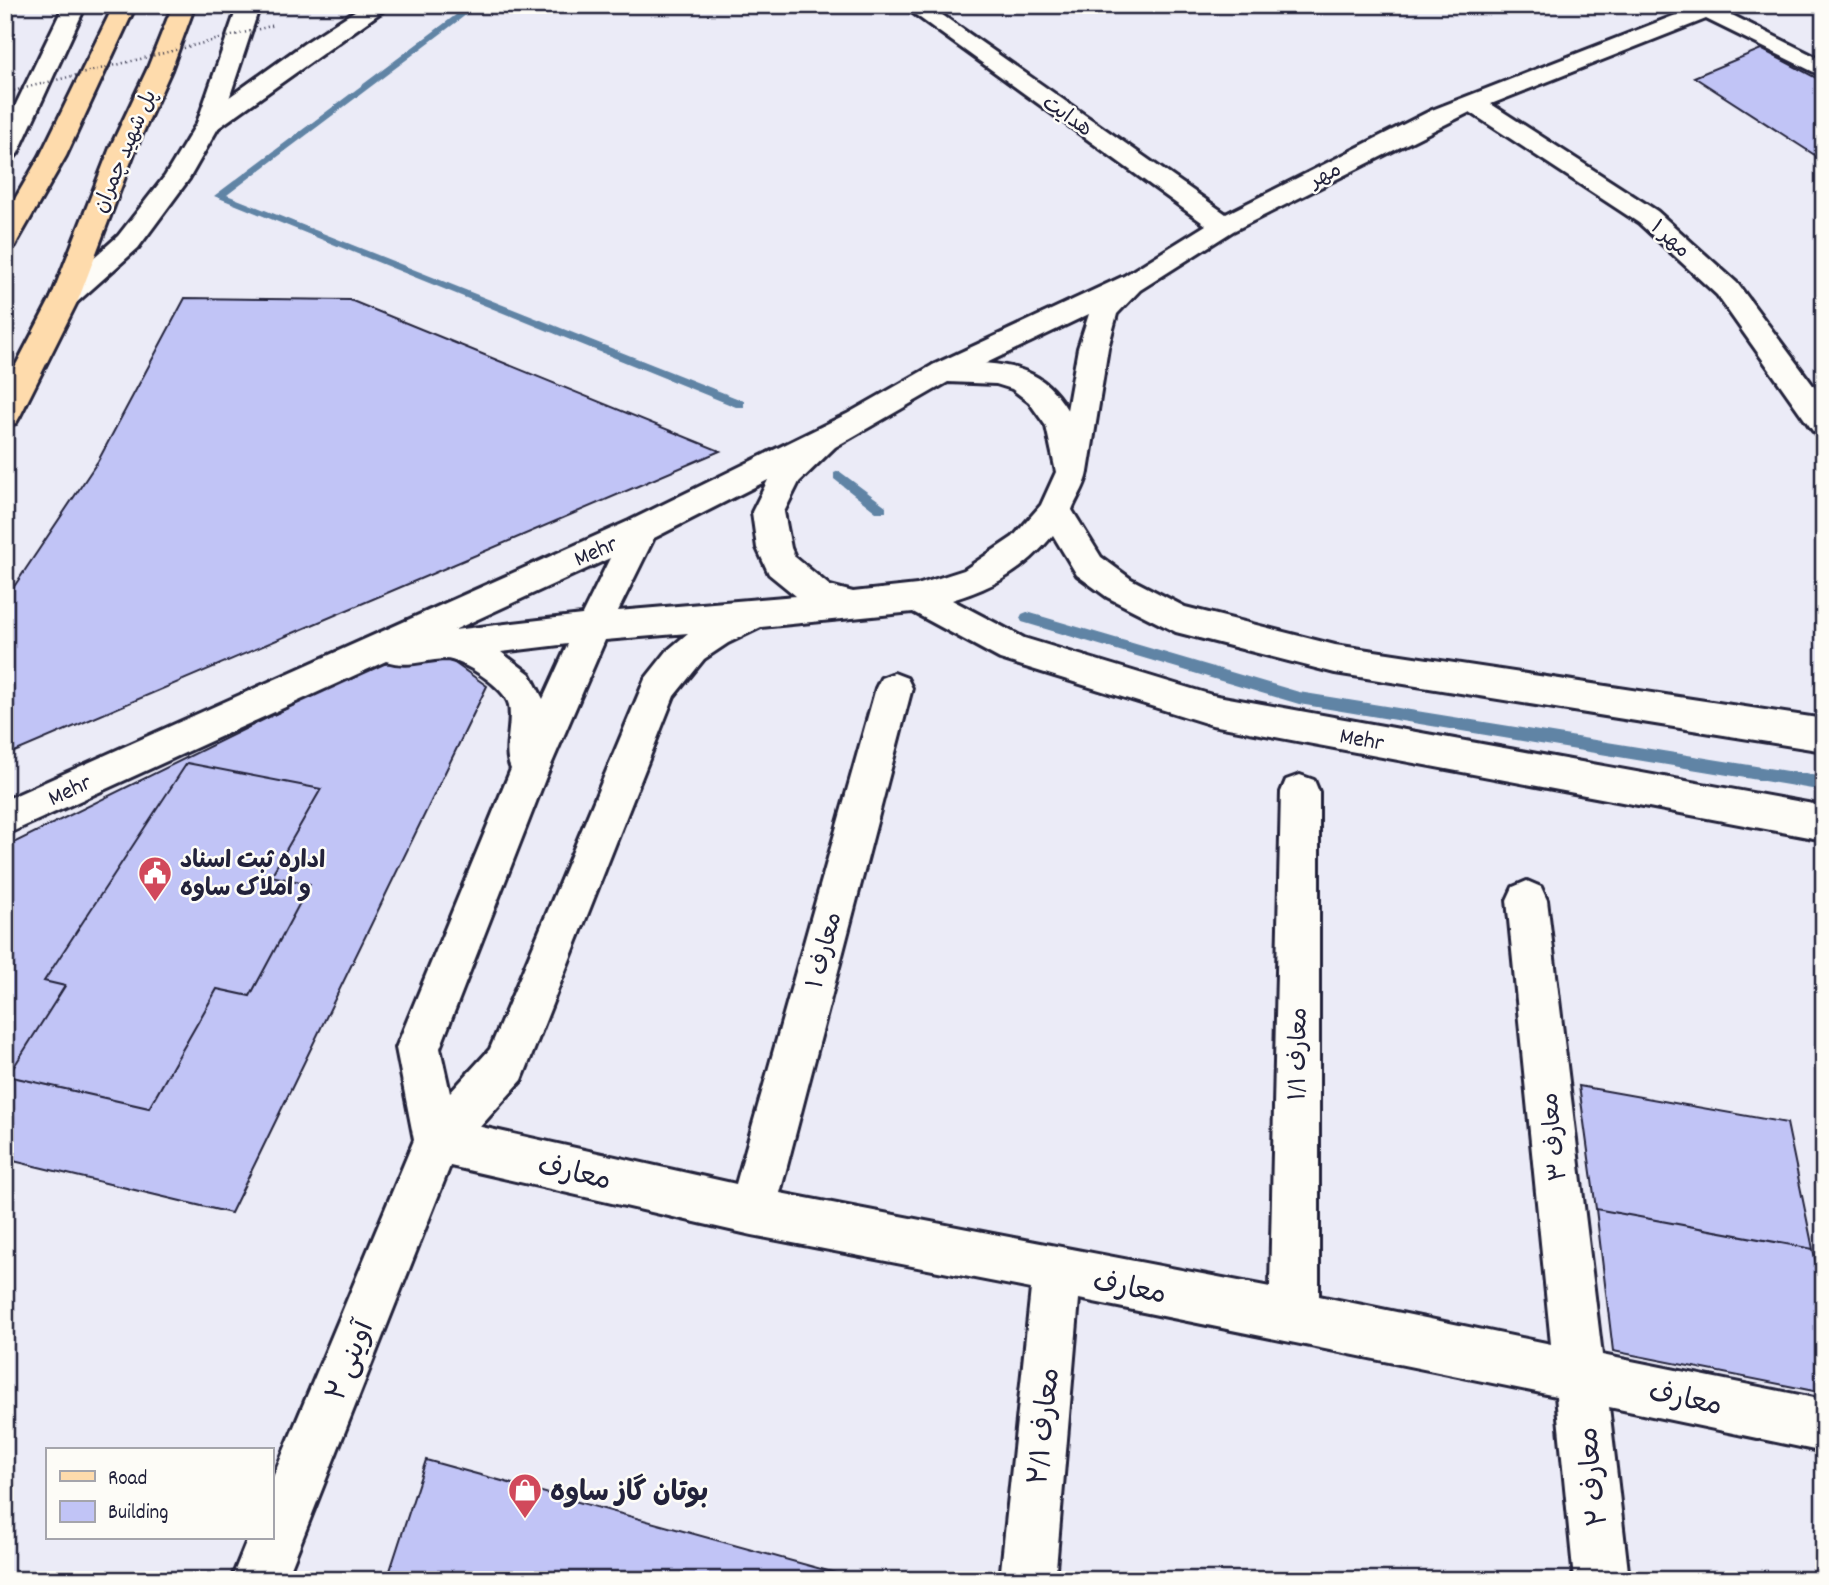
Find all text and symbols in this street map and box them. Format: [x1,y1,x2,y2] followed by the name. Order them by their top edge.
[87,86,166,218] street label: پل شهید چمران
[1035,89,1098,146] street label: هدایت
[1304,156,1347,198] street label: مهر
[1642,214,1696,266] street label: مهر ۱
[569,528,624,577] street label: Mehr
[1337,720,1386,762] street label: Mehr
[43,767,98,817] street label: Mehr
[180,845,325,907] place label: اداره ثبت اسناد و املاک ساوه
[136,854,174,903] public building icon: اداره ثبت اسناد و املاک ساوه
[799,909,852,993] street label: معارف ۱
[1282,1007,1318,1101] street label: معارف ۱/۱
[1534,1091,1578,1183] street label: معارف ۳
[533,1148,615,1204] street label: معارف
[1089,1264,1169,1318] street label: معارف
[319,1315,387,1408] street label: ۲ آوینی
[1021,1366,1073,1487] street label: معارف ۲/۱
[1644,1375,1725,1429] street label: معارف
[1571,1425,1621,1528] street label: معارف ۲
[46,1448,273,1540] legend
[108,1465,147,1495] text: Road
[506,1471,544,1520] shop icon: بوتان گاز ساوه
[550,1473,708,1515] place label: بوتان گاز ساوه
[108,1499,168,1529] text: Building

